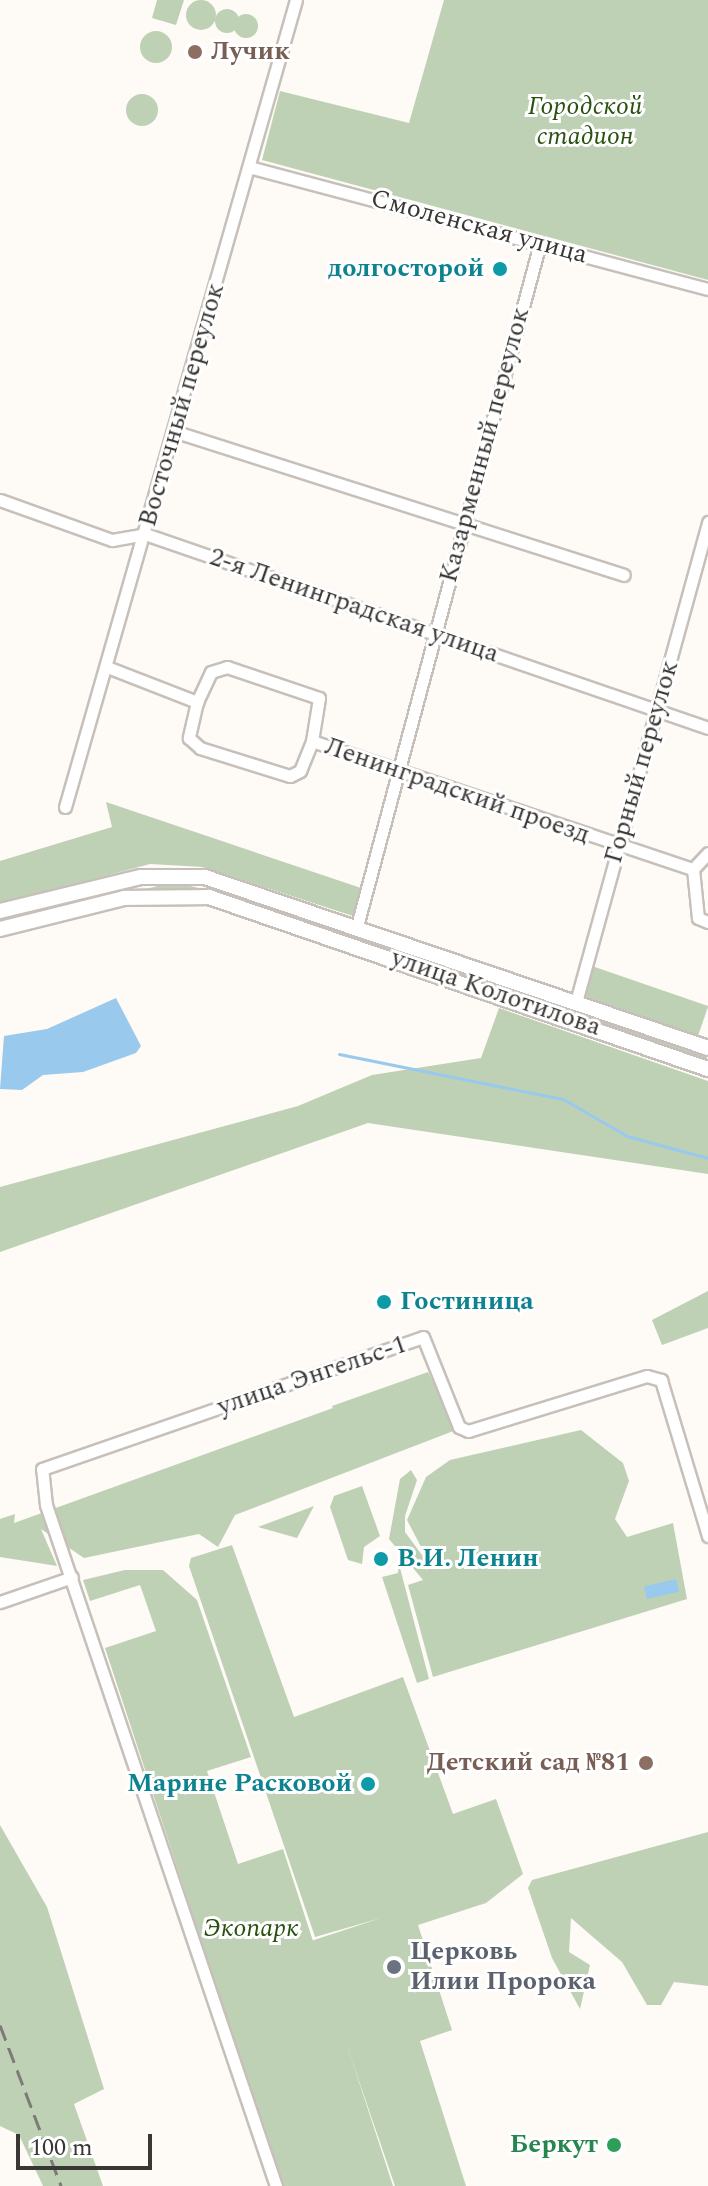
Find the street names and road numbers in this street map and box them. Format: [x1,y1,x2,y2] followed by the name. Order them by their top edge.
[367,183,591,271] street label: Смоленская улица
[132,280,232,530] street label: Восточный переулок
[433,304,537,586] street label: Казарменный переулок
[205,542,503,670] street label: 2-я Ленинградская улица
[598,657,686,867] street label: Горный переулок
[320,731,594,851] street label: Ленинградский проезд
[387,942,605,1044] street label: улица Колотилова
[213,1329,411,1423] street label: улица Энгельс-1

